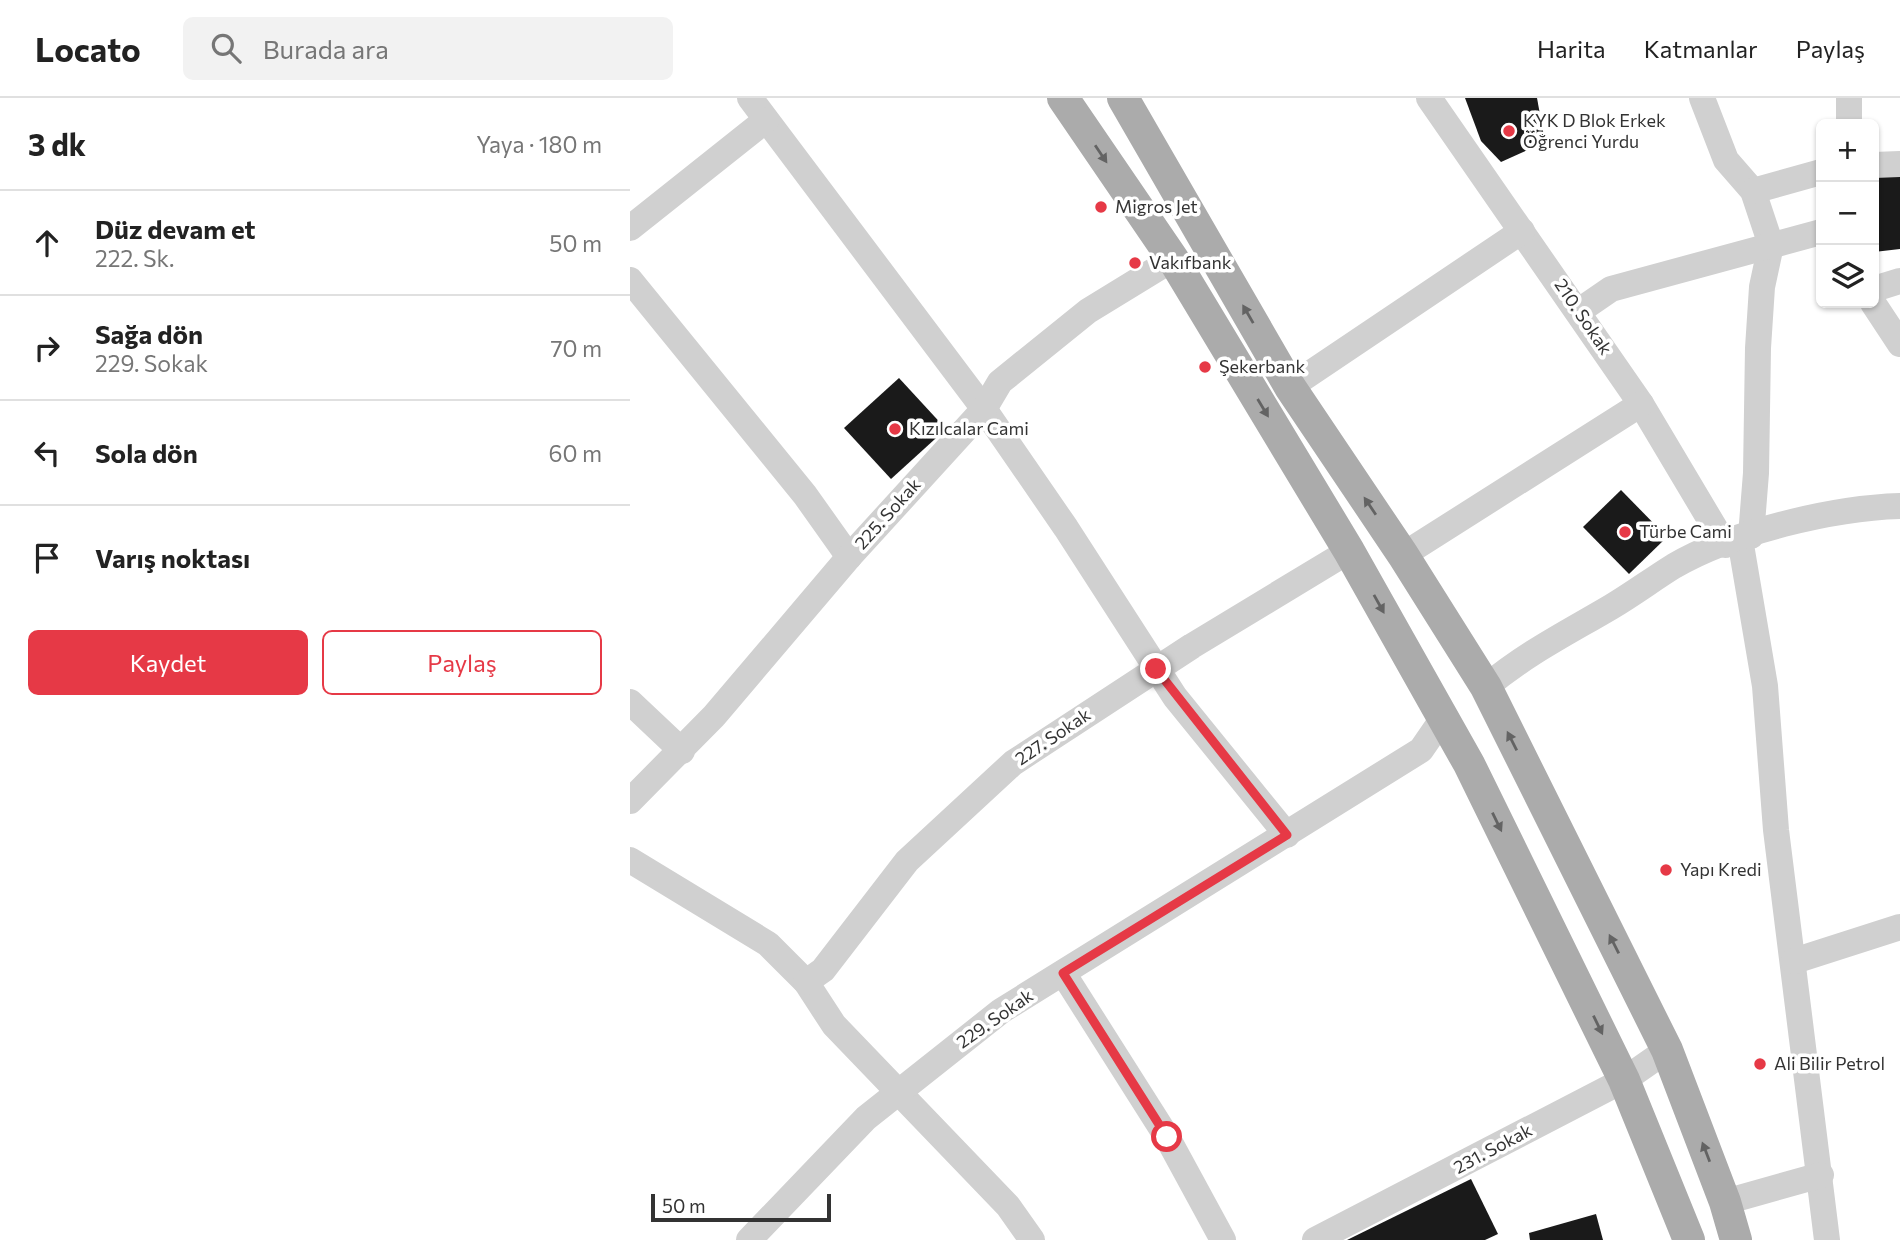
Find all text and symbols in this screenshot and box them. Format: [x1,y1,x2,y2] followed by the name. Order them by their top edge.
[183,17,673,80] search box
[35,28,141,69] text: Locato
[207,29,245,67] icon: search
[263,33,389,64] text: Burada ara
[1537,34,1606,63] text: Harita
[1644,34,1758,63] text: Katmanlar
[1796,34,1865,63] text: Paylaş
[1523,109,1666,152] place label: KYK D Blok Erkek Öğrenci Yurdu
[1816,119,1879,308] map controls
[1816,119,1879,182] button: +
[1501,123,1517,139] marker: KYK D Blok Erkek Öğrenci Yurdu
[28,125,86,162] text: 3 dk
[476,130,602,158] text: Yaya · 180 m
[1094,145,1107,164] one-way arrow
[1816,182,1879,245] button: −
[1115,195,1198,217] place label: Migros Jet
[1093,199,1109,215] marker: Migros Jet
[95,213,256,244] text: Düz devam et
[28,224,66,262] icon: ahead
[549,229,602,257] text: 50 m
[95,244,174,272] text: 222. Sk.
[1816,245,1879,308] button: layers
[1149,251,1232,273] place label: Vakıfbank
[1127,255,1143,271] marker: Vakıfbank
[1550,274,1617,359] street label: 210. Sokak
[1242,304,1254,324] one-way arrow
[95,318,203,349] text: Sağa dön
[28,329,66,367] icon: right
[550,334,602,362] text: 70 m
[95,349,208,377] text: 229. Sokak
[1219,355,1305,377] place label: Şekerbank
[1197,359,1213,375] marker: Şekerbank
[1256,399,1269,418] one-way arrow
[909,417,1029,439] place label: Kızılcalar Cami
[887,421,903,437] marker: Kızılcalar Cami
[28,434,66,472] icon: left
[95,437,198,468] text: Sola dön
[549,439,602,467] text: 60 m
[850,473,925,553] street label: 225. Sokak
[1363,497,1377,515] one-way arrow
[1639,520,1732,542] place label: Türbe Cami
[1617,524,1633,540] marker: Türbe Cami
[28,539,66,577] icon: arrive
[95,542,250,573] text: Varış noktası
[1373,594,1385,614] one-way arrow
[28,630,308,695] button: Kaydet
[322,630,602,695] button: Paylaş
[1140,653,1171,684] route end
[1011,703,1094,769] street label: 227. Sokak
[1507,731,1518,751] one-way arrow
[1490,812,1502,832] one-way arrow
[1680,858,1762,880] place label: Yapı Kredi
[1658,862,1674,878] marker: Yapı Kredi
[1609,934,1620,954] one-way arrow
[952,984,1037,1053] street label: 229. Sokak
[1592,1015,1603,1035] one-way arrow
[1774,1052,1885,1074] place label: Ali Bilir Petrol
[1752,1056,1768,1072] marker: Ali Bilir Petrol
[1449,1118,1536,1178] street label: 231. Sokak
[1151,1121,1182,1152] route start
[1701,1142,1712,1163] one-way arrow
[651,1191,831,1223] scale bar
[662,1194,706,1217] text: 50 m

